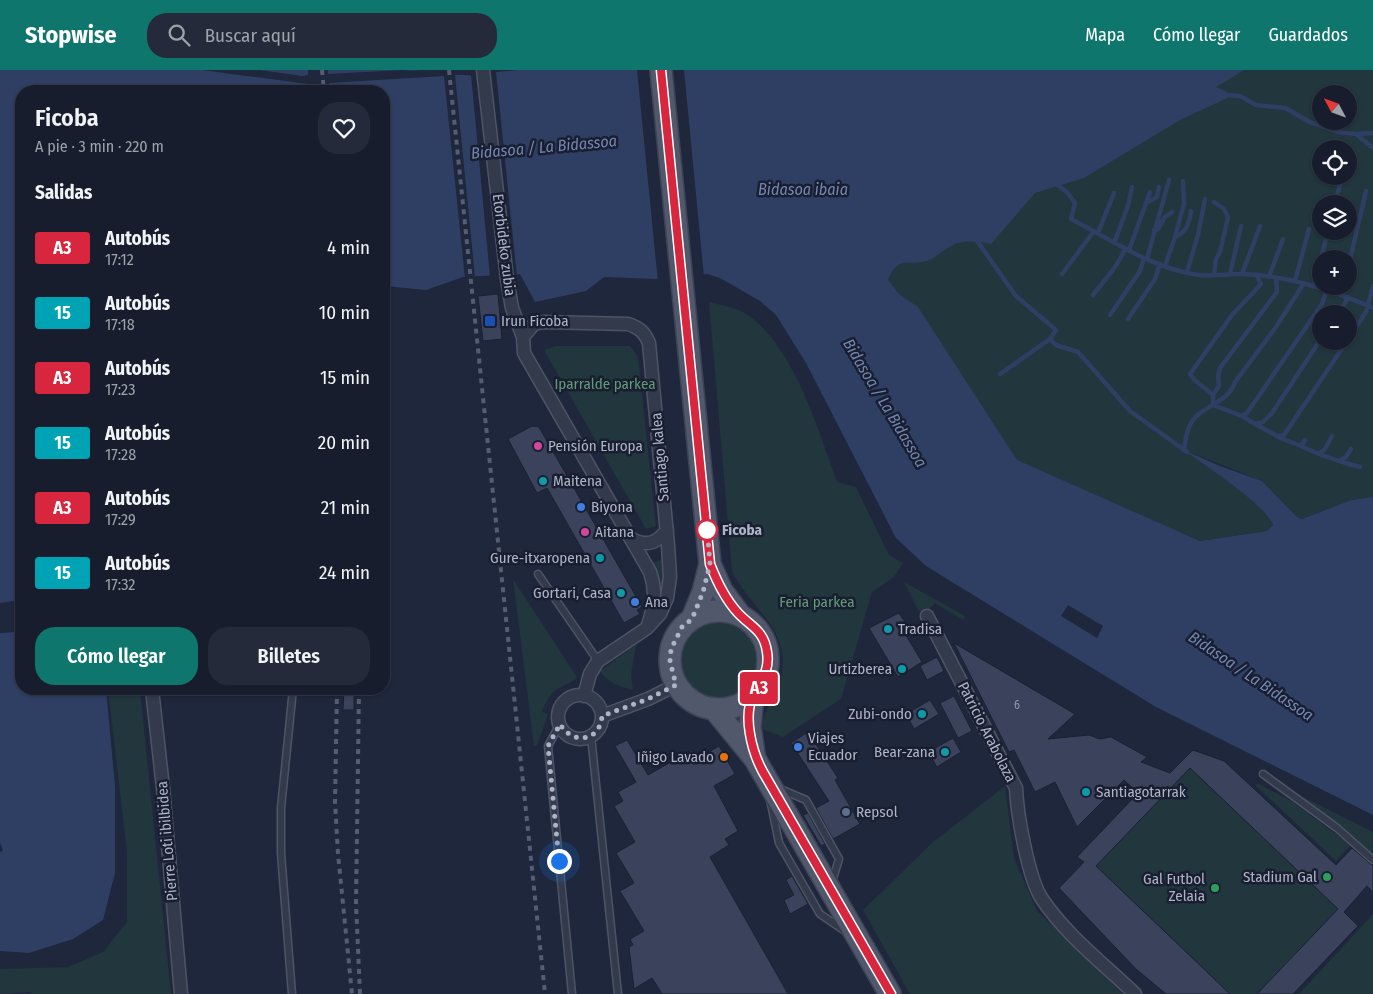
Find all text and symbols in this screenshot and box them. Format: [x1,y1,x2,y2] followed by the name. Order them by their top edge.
[147,13,497,58] search box
[25,21,117,49] text: Stopwise
[165,21,193,49] icon: search
[205,24,296,47] text: Buscar aquí
[1085,24,1125,46] text: Mapa
[1153,24,1240,46] text: Cómo llegar
[1268,24,1348,46] text: Guardados
[1312,85,1358,130] north arrow
[1312,85,1357,350] map controls
[318,102,370,154] button: heart
[35,104,99,132] text: Ficoba
[470,131,618,163] water label: Bidasoa / La Bidassoa
[35,137,164,156] text: A pie · 3 min · 220 m
[1312,140,1357,185] button: locate
[758,180,848,199] water label: Bidasoa ibaia
[35,181,92,204] text: Salidas
[489,193,519,297] street label: Etorbideko zubia
[1312,195,1357,240] button: layers
[105,227,170,250] text: Autobús
[327,236,370,259] text: 4 min
[53,237,72,259] text: A3
[105,250,134,269] text: 17:12
[1312,250,1357,295] button: +
[105,292,170,315] text: Autobús
[319,301,370,324] text: 10 min
[54,302,71,324] text: 15
[1312,305,1357,350] button: −
[501,312,569,330] place label: Irun Ficoba
[483,314,497,328] marker: Irun Ficoba
[105,315,135,334] text: 17:18
[839,335,931,471] water label: Bidasoa / La Bidassoa
[105,357,170,380] text: Autobús
[320,366,370,389] text: 15 min
[53,367,72,389] text: A3
[554,375,656,393] park label: Iparralde parkea
[105,380,135,399] text: 17:23
[647,412,673,502] street label: Santiago kalea
[105,422,170,445] text: Autobús
[318,431,370,454] text: 20 min
[54,432,71,454] text: 15
[548,437,643,455] place label: Pensión Europa
[532,440,544,452] marker: Pensión Europa
[105,445,136,464] text: 17:28
[553,472,602,490] place label: Maitena
[537,475,549,487] marker: Maitena
[105,487,170,510] text: Autobús
[321,496,370,519] text: 21 min
[53,497,72,519] text: A3
[591,498,633,516] place label: Biyona
[575,501,587,513] marker: Biyona
[105,510,136,529] text: 17:29
[696,519,718,541] marker: Ficoba
[722,521,762,539] place label: Ficoba
[595,523,634,541] place label: Aitana
[579,526,591,538] marker: Aitana
[490,549,590,567] place label: Gure-itxaropena
[105,552,170,575] text: Autobús
[594,552,606,564] marker: Gure-itxaropena
[319,561,370,584] text: 24 min
[54,562,71,584] text: 15
[105,575,135,594] text: 17:32
[533,584,611,602] place label: Gortari, Casa
[615,587,627,599] marker: Gortari, Casa
[645,593,668,611] place label: Ana
[779,593,855,611] park label: Feria parkea
[629,596,641,608] marker: Ana
[898,620,942,638] place label: Tradisa
[882,623,894,635] marker: Tradisa
[35,627,198,685] button: Cómo llegar
[208,627,370,685] button: Billetes
[1185,627,1317,725] water label: Bidasoa / La Bidassoa
[829,660,892,678] place label: Urtizberea
[896,663,908,675] marker: Urtizberea
[736,672,782,704] line badge: A3
[750,677,768,699] text: A3
[954,679,1020,785] street label: Patricio Arabolaza
[1014,698,1020,712] house number: 6
[848,705,912,723] place label: Zubi-ondo
[916,708,928,720] marker: Zubi-ondo
[808,729,858,764] place label: Viajes Ecuador
[792,741,804,753] marker: Viajes Ecuador
[874,743,935,761] place label: Bear-zana
[939,746,951,758] marker: Bear-zana
[637,748,714,766] place label: Iñigo Lavado
[718,751,730,763] marker: Iñigo Lavado
[153,780,181,902] street label: Pierre Loti ibilbidea
[1096,783,1186,801] place label: Santiagotarrak
[1080,786,1092,798] marker: Santiagotarrak
[856,803,898,821] place label: Repsol
[840,806,852,818] marker: Repsol
[547,849,572,874] your location
[1243,868,1317,886] place label: Stadium Gal
[1143,870,1205,905] place label: Gal Futbol Zelaia
[1321,871,1333,883] marker: Stadium Gal
[1209,882,1221,894] marker: Gal Futbol Zelaia

